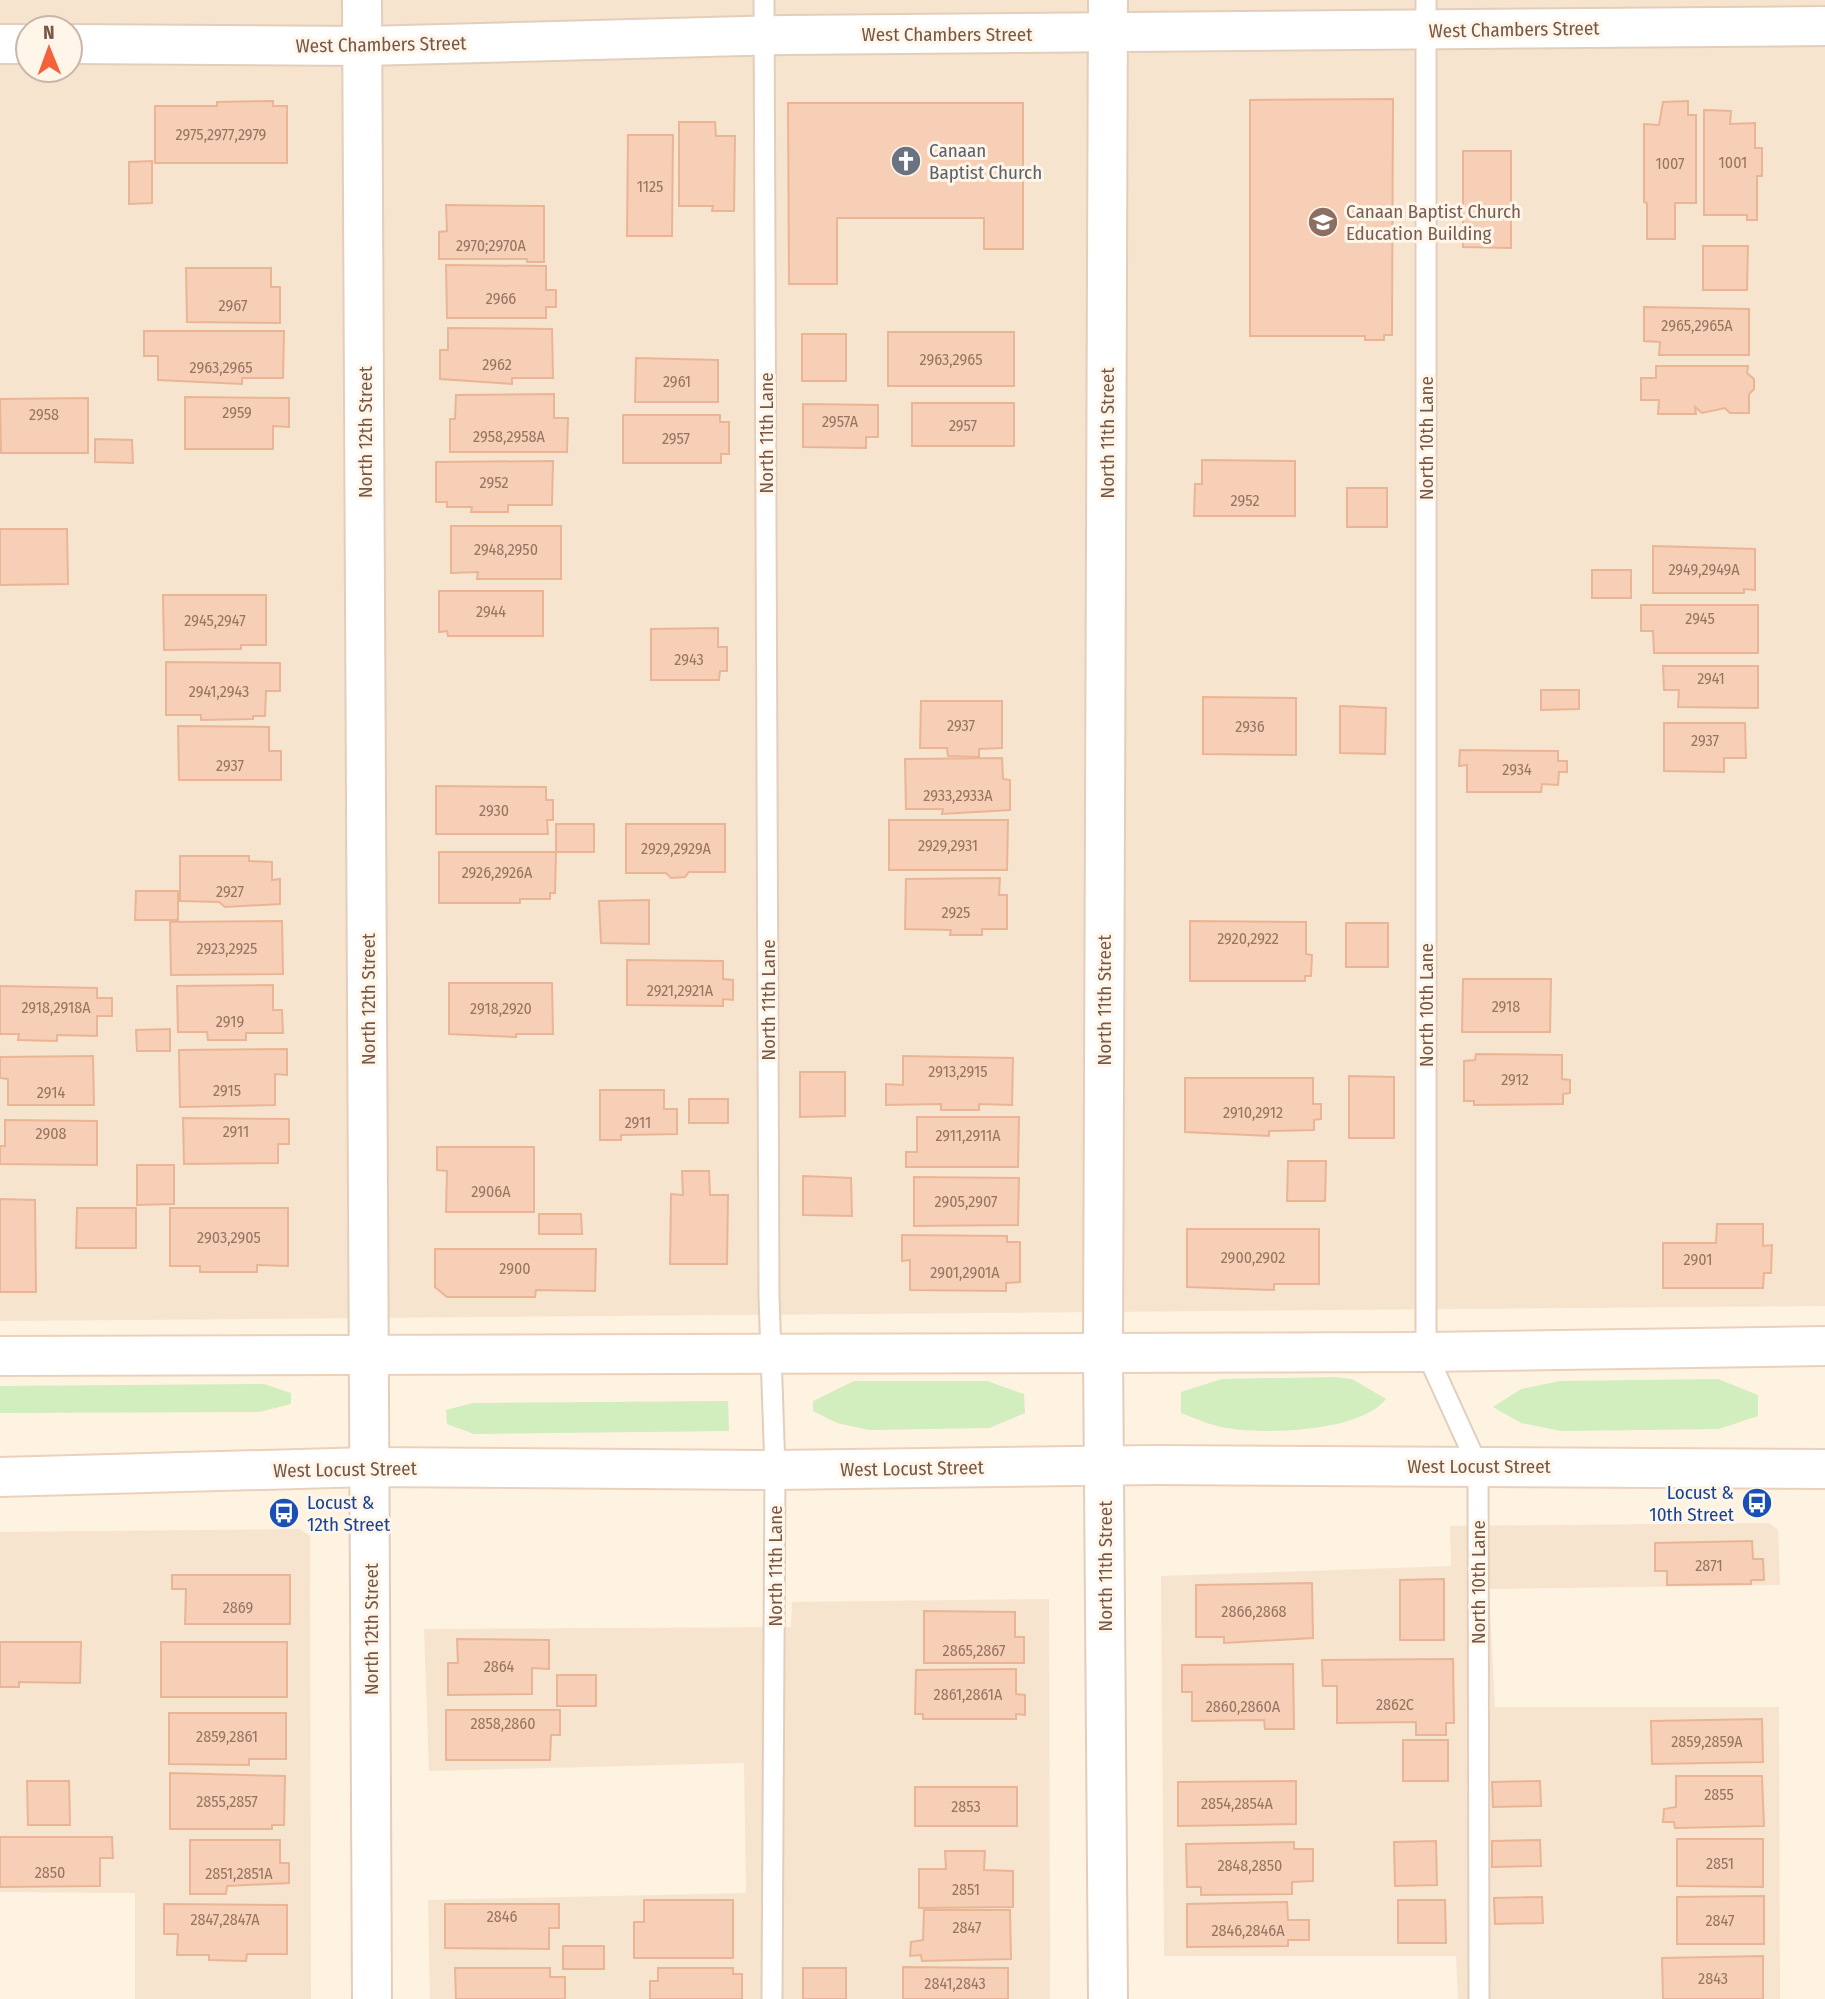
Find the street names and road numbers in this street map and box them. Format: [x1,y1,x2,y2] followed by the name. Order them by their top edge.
[1428,16,1600,42] street label: West Chambers Street
[862,23,1033,46] street label: West Chambers Street
[295,31,467,57] street label: West Chambers Street
[354,365,377,498] street label: North 12th Street
[1096,367,1119,498] street label: North 11th Street
[755,372,778,494] street label: North 11th Lane
[1415,376,1438,500] street label: North 10th Lane
[357,932,380,1065] street label: North 12th Street
[1093,934,1116,1065] street label: North 11th Street
[757,939,780,1061] street label: North 11th Lane
[1415,943,1438,1067] street label: North 10th Lane
[1407,1455,1552,1478] street label: West Locust Street
[840,1456,985,1481] street label: West Locust Street
[273,1457,418,1482] street label: West Locust Street
[1094,1500,1117,1631] street label: North 11th Street
[764,1505,787,1627] street label: North 11th Lane
[1467,1520,1490,1644] street label: North 10th Lane
[360,1562,383,1695] street label: North 12th Street

